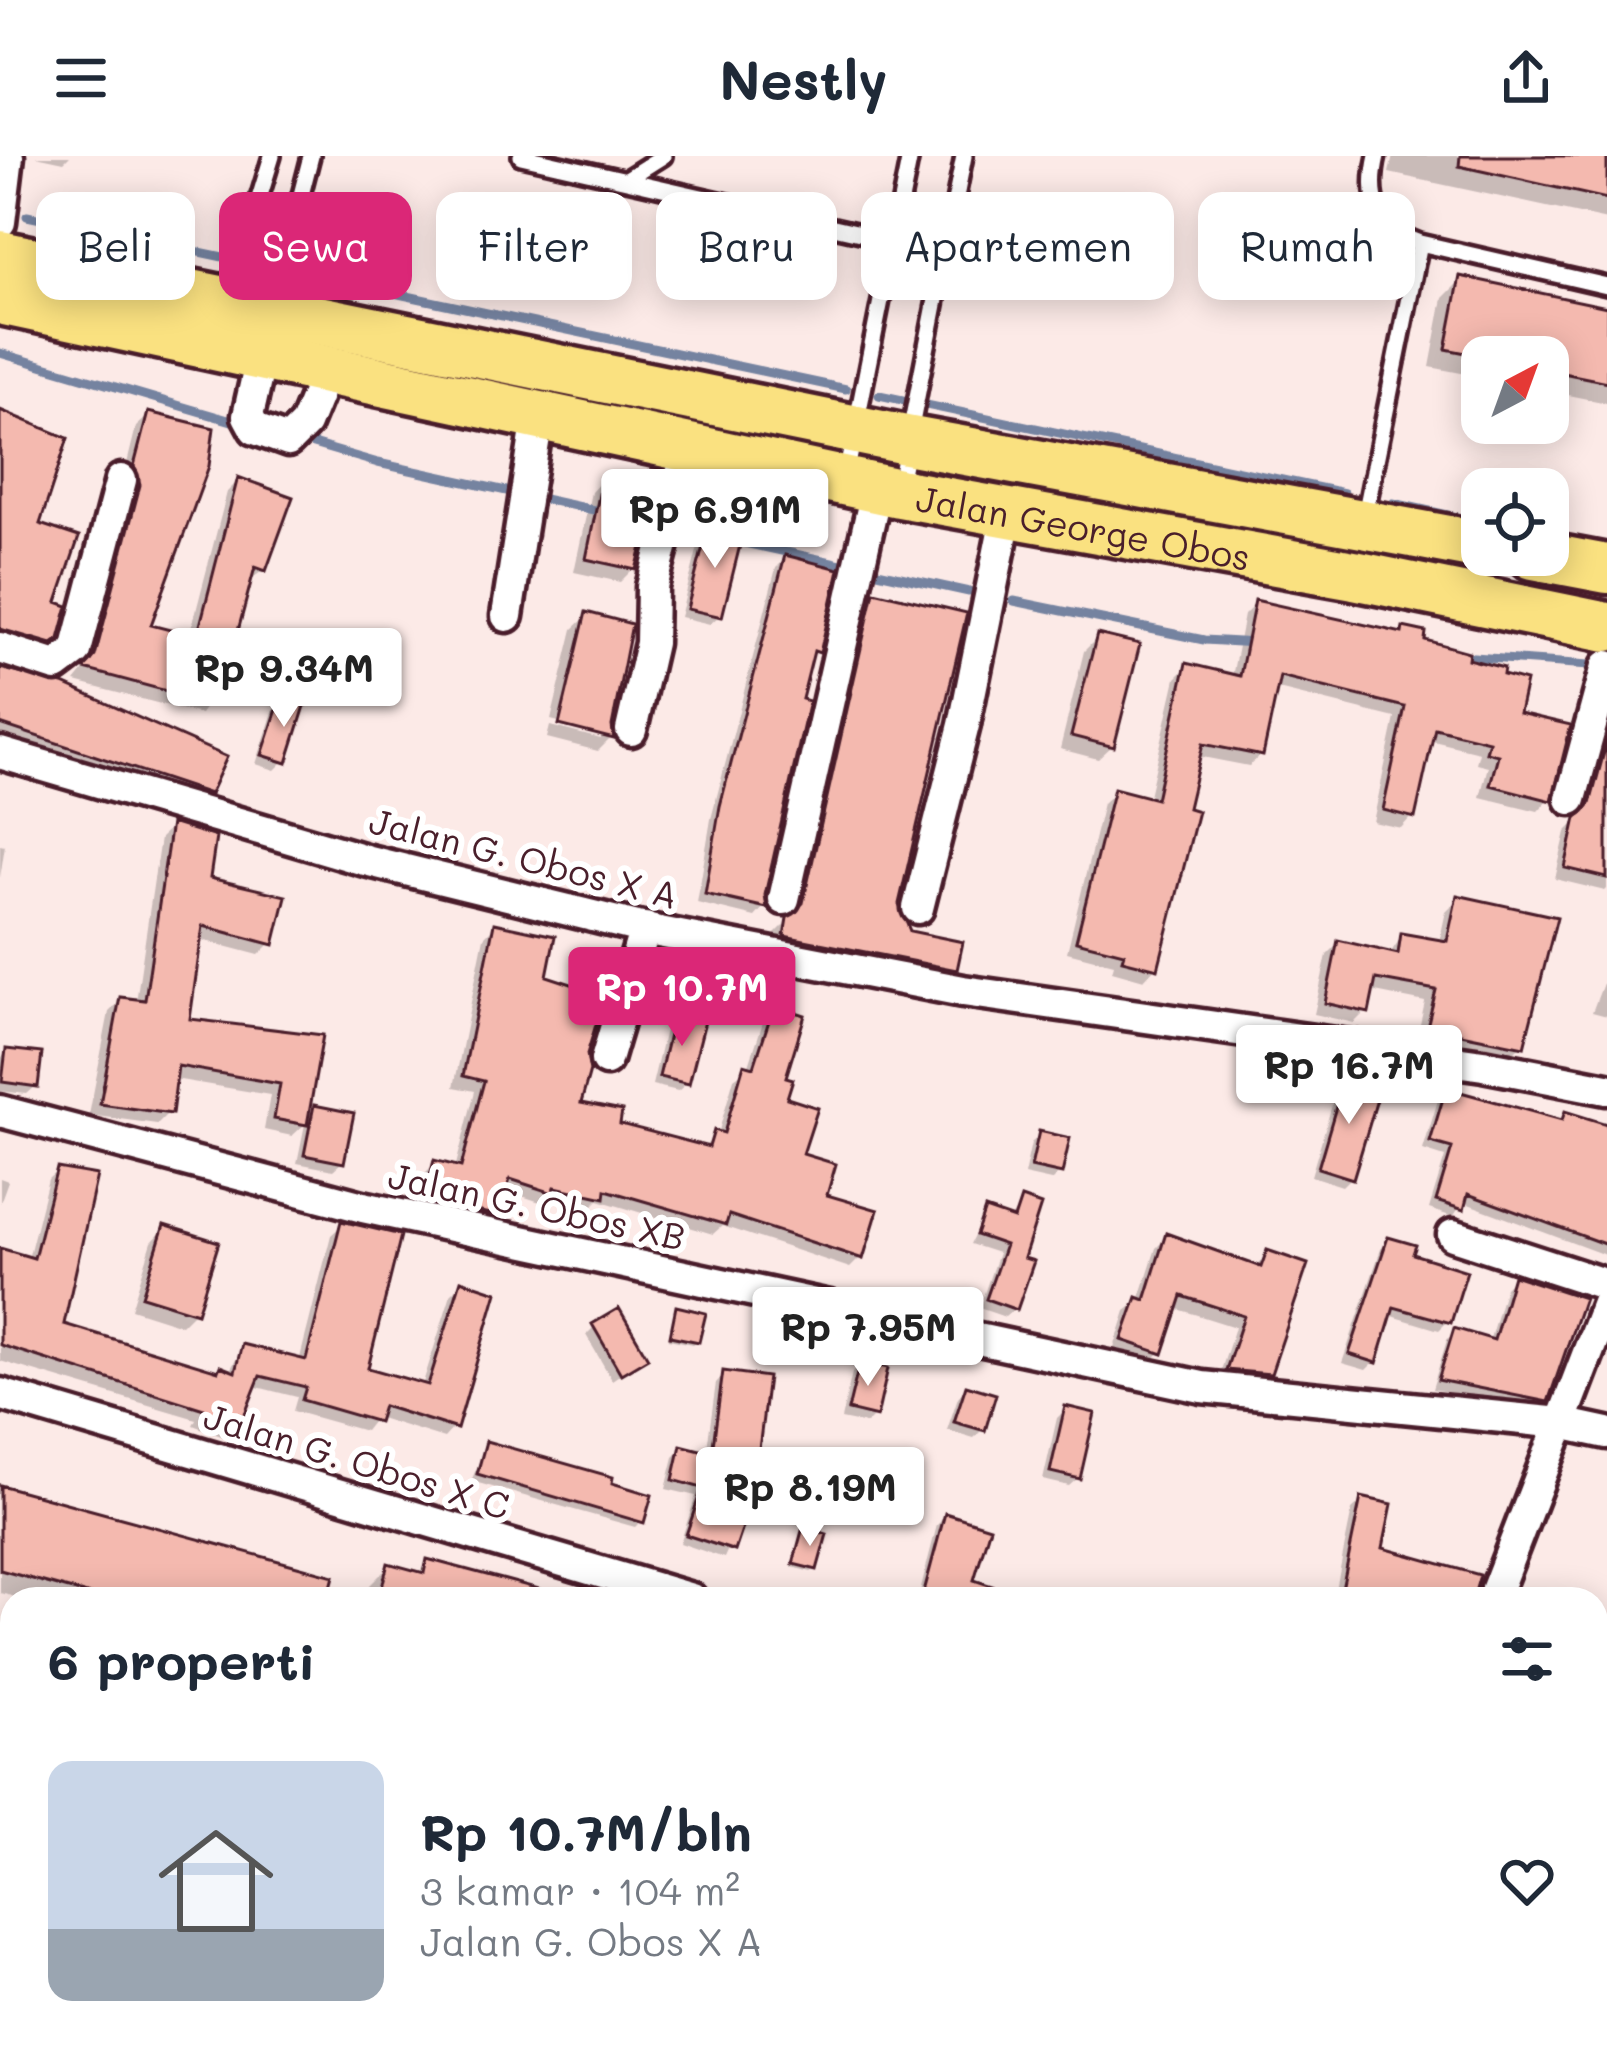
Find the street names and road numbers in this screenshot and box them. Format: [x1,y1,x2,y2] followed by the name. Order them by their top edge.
[913,473,1254,579] street label: Jalan George Obos
[365,796,683,918] street label: Jalan G. Obos X A
[384,1151,690,1259] street label: Jalan G. Obos XB
[199,1391,515,1529] street label: Jalan G. Obos X C

